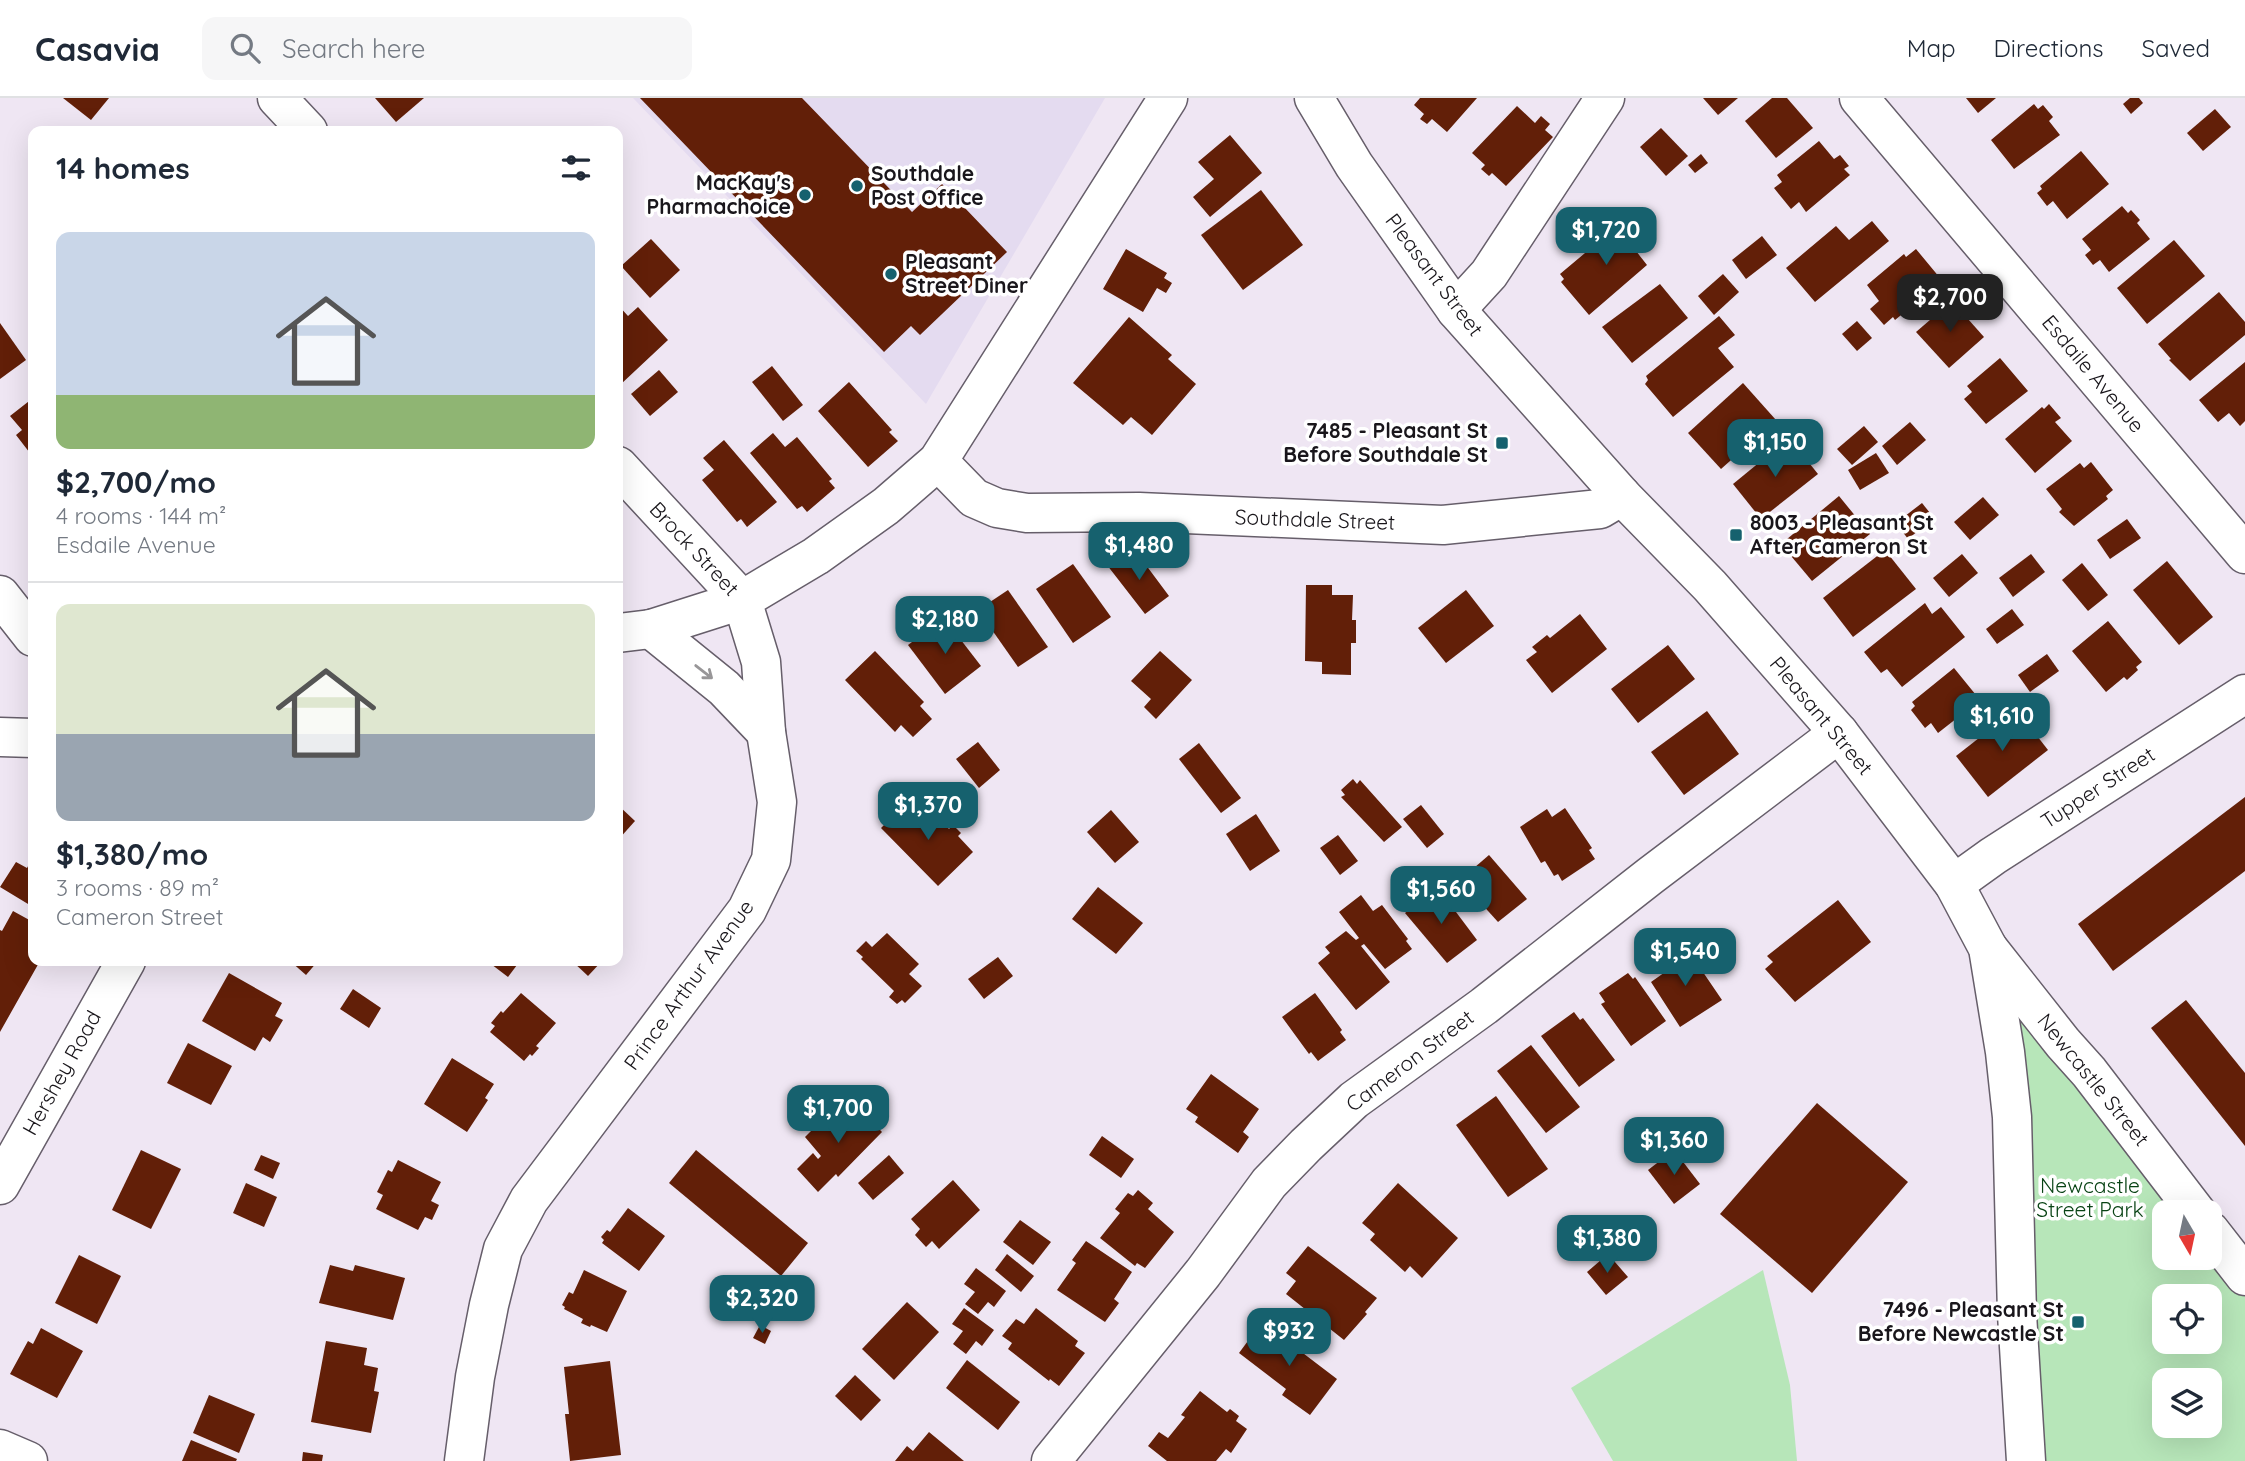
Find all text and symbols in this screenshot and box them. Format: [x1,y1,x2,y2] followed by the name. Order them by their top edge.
[202,17,692,80] search box
[35,28,160,69] text: Casavia
[226,29,264,67] icon: search
[282,32,426,65] text: Search here
[1907,33,1956,63] text: Map
[1994,33,2104,63] text: Directions
[2142,33,2210,63] text: Saved
[56,149,190,187] text: 14 homes
[557,149,595,187] icon: filters
[871,160,984,210] place label: Southdale Post Office
[647,169,791,219] place label: MacKay's Pharmachoice
[849,178,865,194] marker: Southdale Post Office
[797,187,813,203] marker: MacKay's Pharmachoice
[1380,208,1489,341] street label: Pleasant Street
[1549,208,1663,267] pin: $1,720
[1572,215,1640,244] text: $1,720
[905,248,1028,298] place label: Pleasant Street Diner
[883,266,899,282] marker: Pleasant Street Diner
[1893,274,2007,334] pin: $2,700
[263,278,389,404] icon: home
[1913,282,1987,311] text: $2,700
[2037,309,2151,438] street label: Esdaile Avenue
[1283,417,1488,467] place label: 7485 - Pleasant St Before Southdale St
[1718,420,1832,479] pin: $1,150
[1743,427,1807,456] text: $1,150
[1494,435,1510,451] marker: 7485 - Pleasant St Before Southdale St
[56,463,216,501] text: $2,700/mo
[645,496,745,601] street label: Brock Street
[56,501,226,530] text: 4 rooms · 144 m²
[1234,503,1396,535] street label: Southdale Street
[1750,509,1934,559] place label: 8003 - Pleasant St After Cameron St
[1082,522,1196,582] pin: $1,480
[1728,527,1744,543] marker: 8003 - Pleasant St After Cameron St
[56,530,216,559] text: Esdaile Avenue
[1104,530,1174,559] text: $1,480
[888,596,1002,656] pin: $2,180
[911,604,979,633] text: $2,180
[263,650,389,776] icon: home
[1765,651,1879,780] street label: Pleasant Street
[695,664,713,680] one-way arrow
[1945,694,2059,753] pin: $1,610
[1970,701,2034,730] text: $1,610
[2036,741,2159,834] street label: Tupper Street
[871,782,985,842] pin: $1,370
[894,790,962,819] text: $1,370
[56,835,208,873] text: $1,380/mo
[1384,866,1498,926] pin: $1,560
[56,873,219,902] text: 3 rooms · 89 m²
[1406,874,1476,903] text: $1,560
[618,894,759,1075] street label: Prince Arthur Avenue
[56,902,224,931] text: Cameron Street
[1628,928,1742,988] pin: $1,540
[1650,936,1720,965] text: $1,540
[1340,1004,1478,1117] street label: Cameron Street
[16,1006,106,1139] street label: Hershey Road
[2032,1008,2155,1151] street label: Newcastle Street
[781,1086,895,1145] pin: $1,700
[803,1093,873,1122] text: $1,700
[1617,1118,1731,1177] pin: $1,360
[1640,1125,1708,1154] text: $1,360
[2036,1172,2144,1222] park label: Newcastle Street Park
[2152,1200,2222,1270] north arrow
[2152,1200,2222,1438] map controls
[1550,1216,1664,1275] pin: $1,380
[1573,1223,1641,1252] text: $1,380
[705,1276,819,1335] pin: $2,320
[726,1283,798,1312] text: $2,320
[2152,1284,2222,1354] button: locate
[1858,1296,2064,1346] place label: 7496 - Pleasant St Before Newcastle St
[1248,1308,1330,1368] pin: $932
[2070,1314,2086,1330] marker: 7496 - Pleasant St Before Newcastle St
[1263,1316,1315,1345] text: $932
[2152,1368,2222,1438] button: layers

